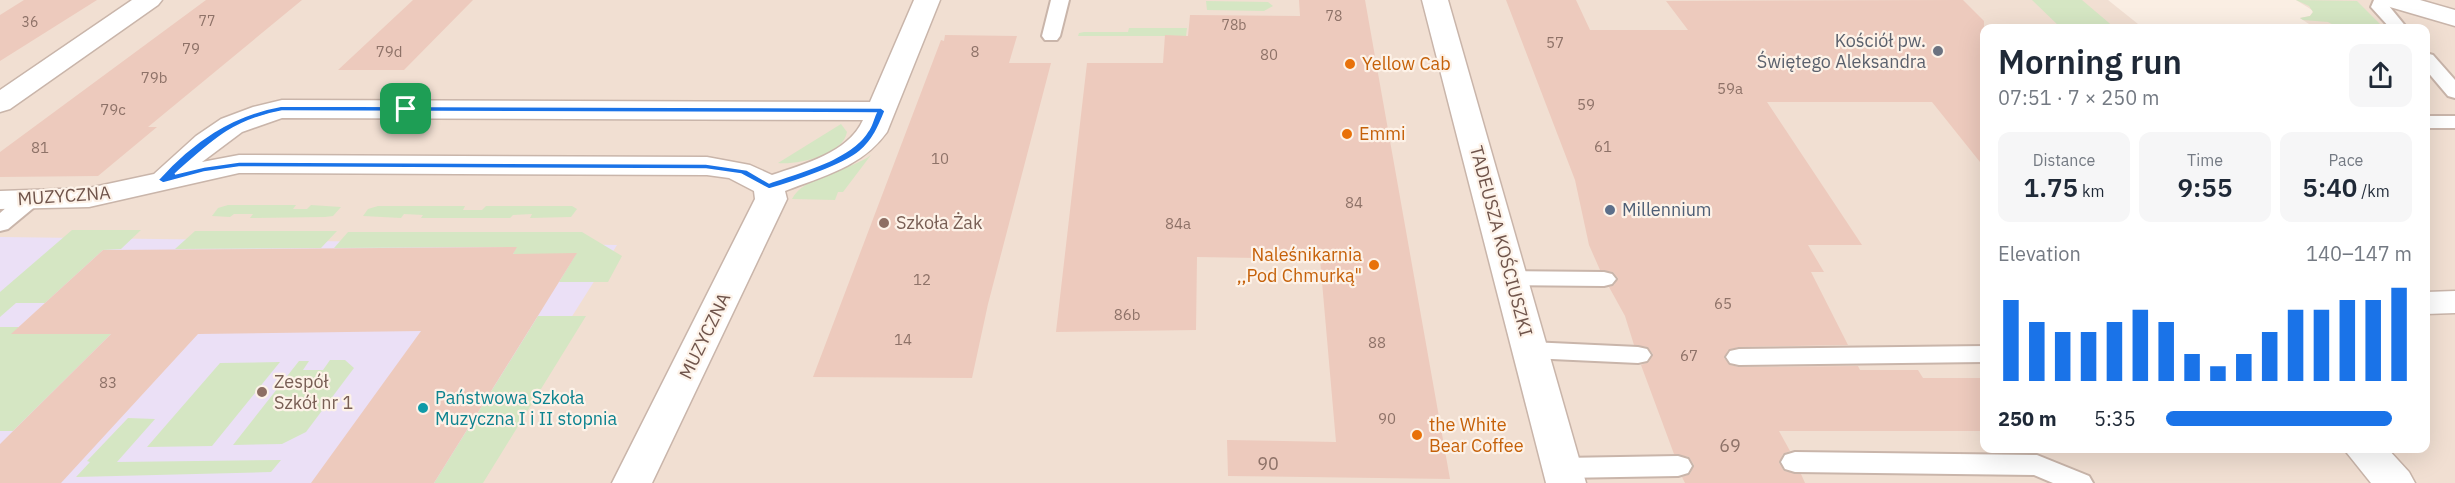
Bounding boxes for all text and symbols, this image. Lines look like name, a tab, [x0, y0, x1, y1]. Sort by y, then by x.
house number: 78	[1326, 7, 1342, 25]
house number: 77	[199, 12, 215, 30]
house number: 36	[22, 13, 38, 31]
house number: 78b	[1222, 16, 1246, 34]
place label: Kościół pw. Świętego Aleksandra	[1757, 29, 1926, 73]
house number: 57	[1546, 33, 1564, 52]
house number: 79	[182, 39, 200, 58]
text: Morning run	[1998, 40, 2182, 83]
house number: 79d	[376, 42, 402, 61]
house number: 8	[970, 42, 980, 61]
marker: Kościół pw. Świętego Aleksandra	[1931, 44, 1945, 58]
button: share	[2349, 44, 2412, 107]
house number: 80	[1260, 45, 1278, 64]
place label: Yellow Cab	[1362, 52, 1451, 75]
marker: Yellow Cab	[1343, 57, 1357, 71]
house number: 79b	[141, 68, 167, 87]
house number: 59a	[1717, 79, 1743, 98]
pin	[380, 83, 431, 134]
text: 07:51 · 7 × 250 m	[1998, 84, 2159, 111]
icon: arrive	[389, 92, 422, 125]
house number: 59	[1577, 95, 1595, 114]
house number: 79c	[100, 100, 126, 119]
place label: Emmi	[1359, 122, 1405, 145]
marker: Emmi	[1340, 127, 1354, 141]
house number: 61	[1594, 137, 1612, 156]
house number: 81	[31, 138, 49, 157]
street label: TADEUSZA KOŚCIUSZKI	[1465, 143, 1538, 339]
house number: 10	[931, 149, 949, 168]
text: Distance	[2033, 150, 2095, 170]
text: Time	[2187, 150, 2223, 170]
text: Pace	[2329, 150, 2363, 170]
text: 1.75	[2024, 170, 2078, 204]
text: 9:55	[2177, 170, 2233, 204]
text: 5:40	[2302, 170, 2357, 204]
street label: MUZYCZNA	[17, 181, 112, 210]
text: km	[2078, 181, 2104, 201]
text: /km	[2357, 181, 2390, 201]
house number: 84	[1345, 193, 1363, 212]
place label: Millennium	[1622, 198, 1712, 221]
marker: Millennium	[1603, 203, 1617, 217]
place label: Szkoła Żak	[896, 211, 983, 234]
house number: 84a	[1165, 214, 1191, 233]
marker: Szkoła Żak	[877, 216, 891, 230]
text: Elevation	[1998, 240, 2081, 267]
text: 140–147 m	[2306, 240, 2412, 267]
place label: Naleśnikarnia ,,Pod Chmurką"	[1237, 243, 1362, 287]
marker: Naleśnikarnia ,,Pod Chmurką"	[1367, 258, 1381, 272]
house number: 12	[913, 270, 931, 289]
street label: MUZYCZNA	[674, 288, 736, 383]
house number: 65	[1714, 294, 1732, 313]
house number: 86b	[1114, 305, 1140, 324]
house number: 14	[894, 330, 912, 349]
house number: 88	[1368, 333, 1386, 352]
house number: 67	[1680, 346, 1698, 365]
place label: Zespół Szkół nr 1	[274, 370, 353, 414]
house number: 83	[99, 373, 117, 392]
marker: Zespół Szkół nr 1	[255, 385, 269, 399]
place label: Państwowa Szkoła Muzyczna I i II stopnia	[435, 386, 618, 430]
marker: Państwowa Szkoła Muzyczna I i II stopnia	[416, 401, 430, 415]
text: 250 m	[1998, 405, 2057, 432]
text: 5:35	[2094, 405, 2136, 432]
house number: 90	[1378, 409, 1396, 428]
place label: the White Bear Coffee	[1429, 413, 1524, 457]
marker: the White Bear Coffee	[1410, 428, 1424, 442]
house number: 69	[1719, 434, 1741, 457]
house number: 90	[1257, 452, 1279, 475]

